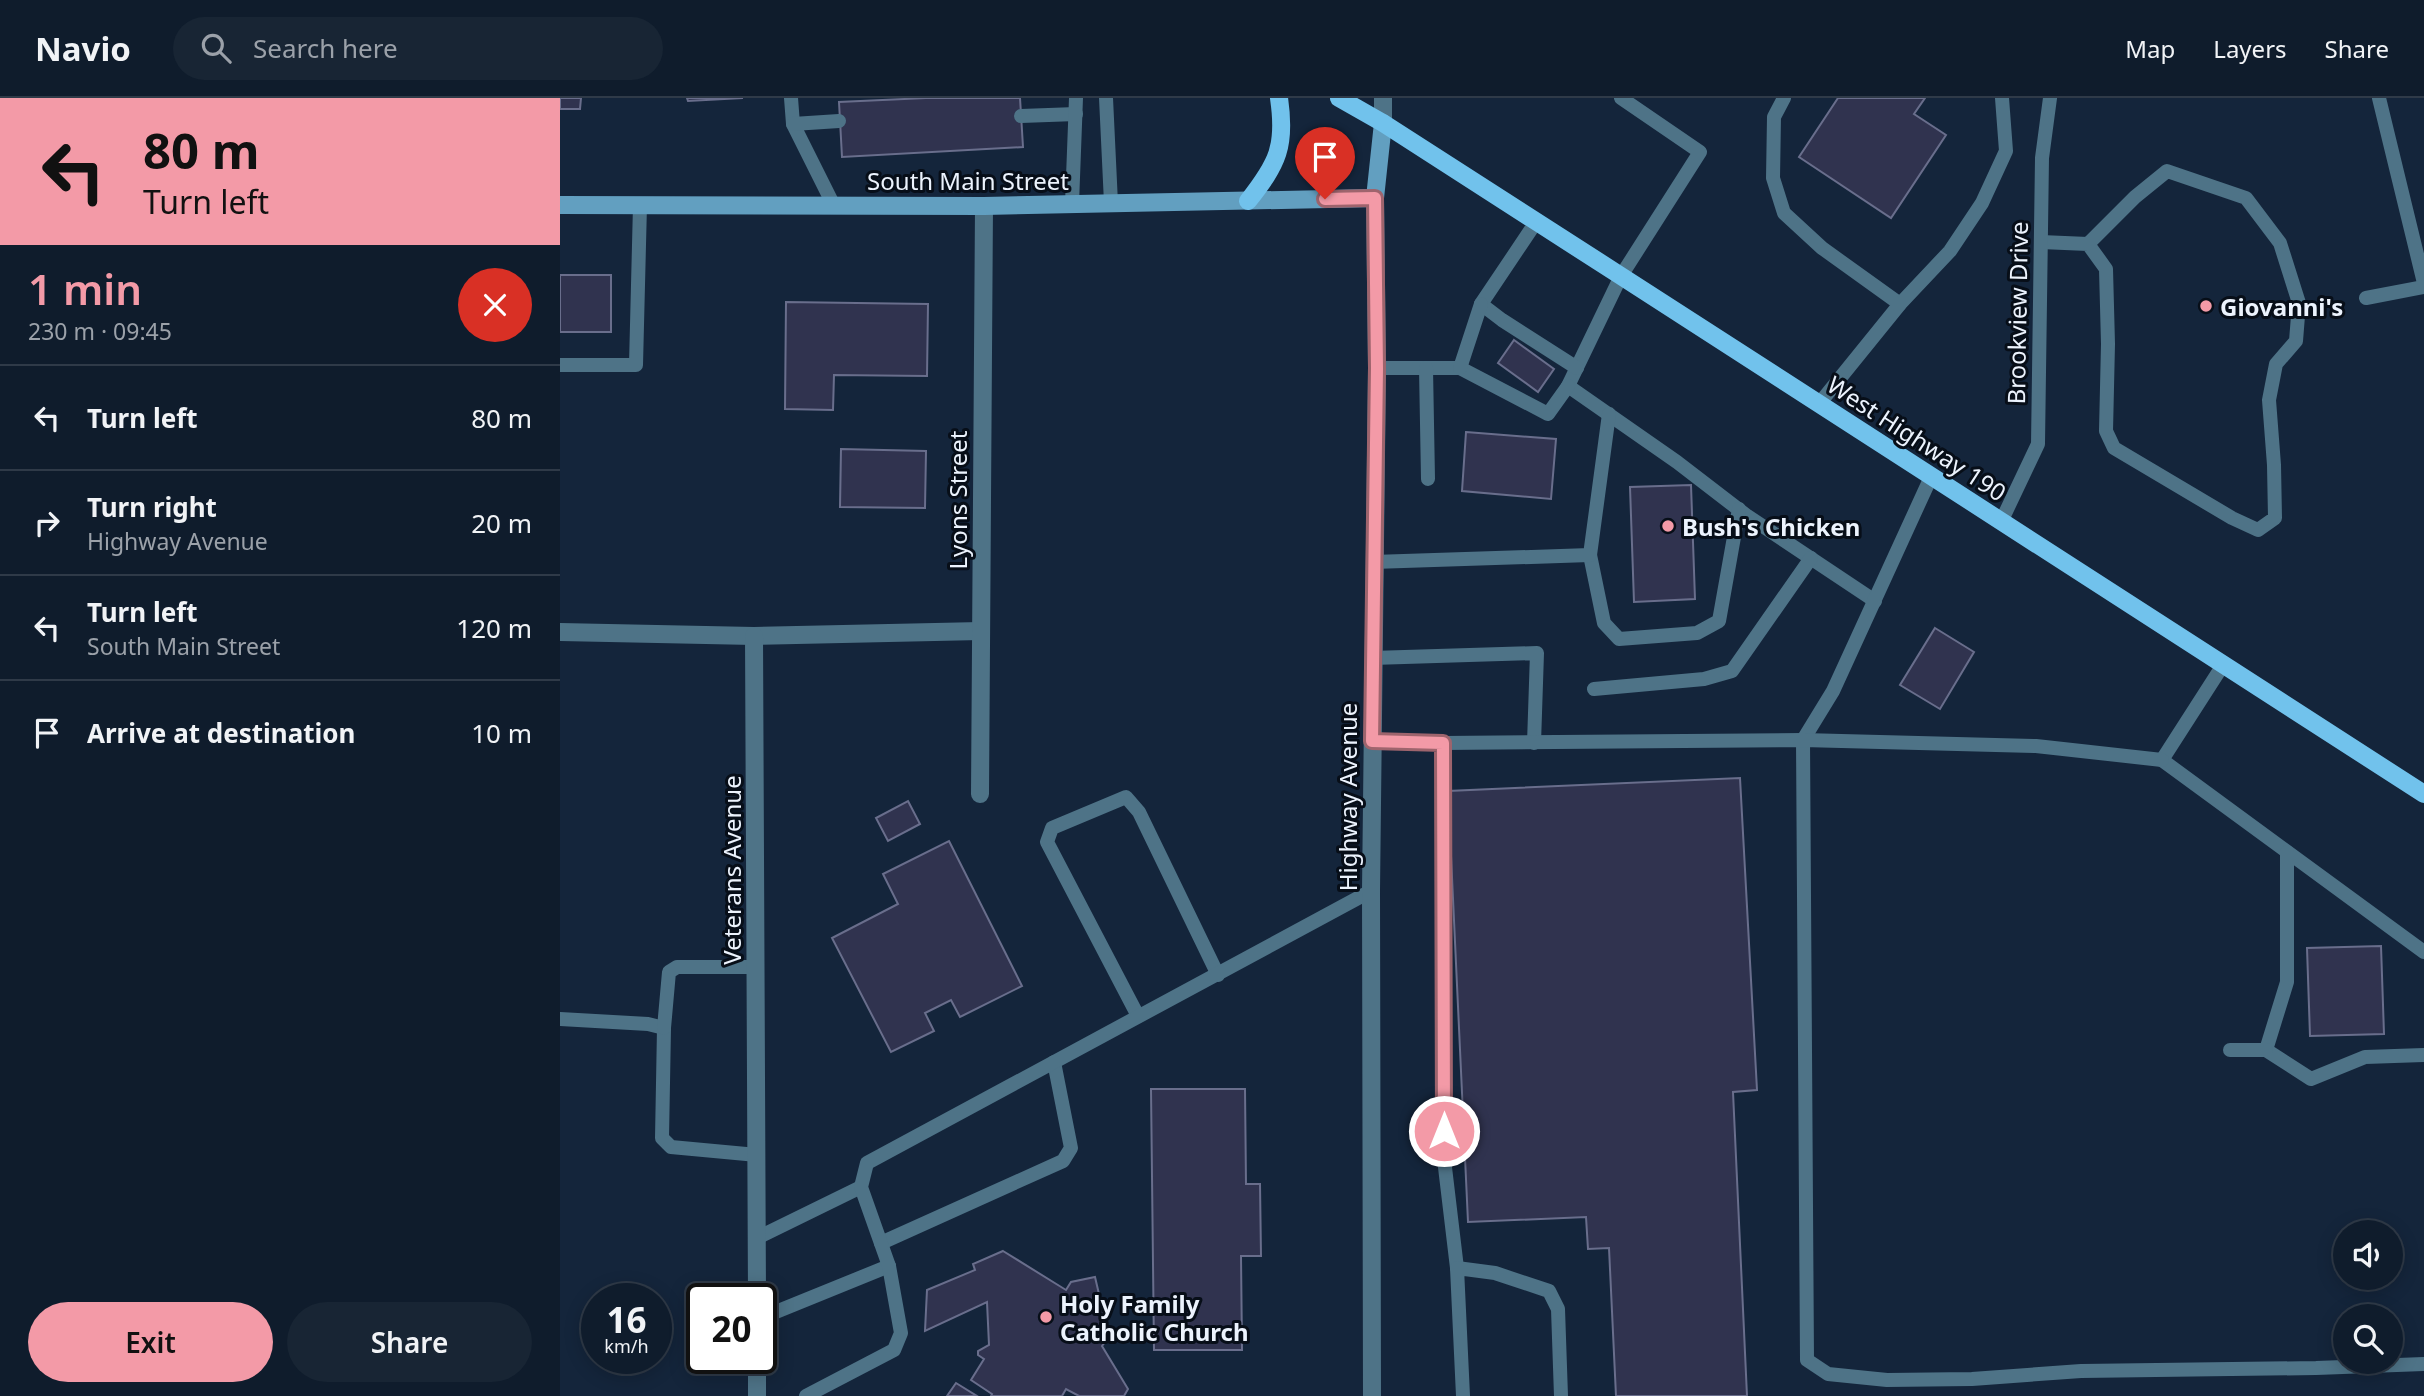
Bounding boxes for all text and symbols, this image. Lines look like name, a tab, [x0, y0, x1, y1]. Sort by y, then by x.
search box	[173, 17, 663, 80]
text: Navio	[35, 26, 131, 71]
icon: search	[197, 29, 235, 67]
text: Search here	[253, 30, 398, 66]
text: Map	[2125, 32, 2175, 65]
text: Layers	[2213, 32, 2287, 65]
text: Share	[2325, 32, 2389, 65]
text: 80 m	[143, 117, 260, 183]
icon: left	[28, 126, 119, 217]
pin	[1295, 127, 1355, 199]
icon: arrive	[1306, 138, 1344, 176]
street label: South Main Street	[867, 164, 1069, 197]
text: Turn left	[143, 180, 269, 223]
street label: Brookview Drive	[1999, 221, 2035, 405]
text: 1 min	[28, 260, 142, 317]
button: close	[458, 268, 532, 342]
place label: Giovanni's	[2220, 290, 2343, 323]
marker: Giovanni's	[2198, 298, 2214, 314]
text: 230 m · 09:45	[28, 315, 172, 347]
street label: West Highway 190	[1821, 368, 2013, 508]
icon: left	[28, 399, 66, 437]
text: Turn left	[87, 400, 198, 436]
text: 80 m	[471, 400, 532, 436]
street label: Lyons Street	[941, 430, 974, 569]
text: Turn right	[87, 489, 217, 525]
icon: right	[28, 504, 66, 542]
text: 20 m	[471, 505, 532, 541]
place label: Bush's Chicken	[1682, 510, 1860, 543]
marker: Bush's Chicken	[1660, 518, 1676, 534]
text: Highway Avenue	[87, 525, 268, 557]
text: Turn left	[87, 594, 198, 630]
icon: left	[28, 609, 66, 647]
text: 120 m	[456, 610, 532, 646]
text: South Main Street	[87, 630, 280, 662]
street label: Highway Avenue	[1331, 703, 1364, 891]
icon: arrive	[28, 714, 66, 752]
text: Arrive at destination	[87, 715, 356, 751]
text: 10 m	[471, 715, 532, 751]
street label: Veterans Avenue	[715, 775, 748, 965]
position arrow	[1407, 1094, 1481, 1168]
map controls	[2333, 1220, 2403, 1374]
button: sound	[2333, 1220, 2403, 1290]
speed limit sign: 20	[686, 1283, 777, 1374]
place label: Holy Family Catholic Church	[1060, 1287, 1249, 1348]
text: 16	[606, 1296, 647, 1343]
button: Exit	[28, 1302, 273, 1382]
button: Share	[287, 1302, 532, 1382]
button: search	[2333, 1304, 2403, 1374]
marker: Holy Family Catholic Church	[1038, 1309, 1054, 1325]
text: km/h	[604, 1334, 649, 1358]

